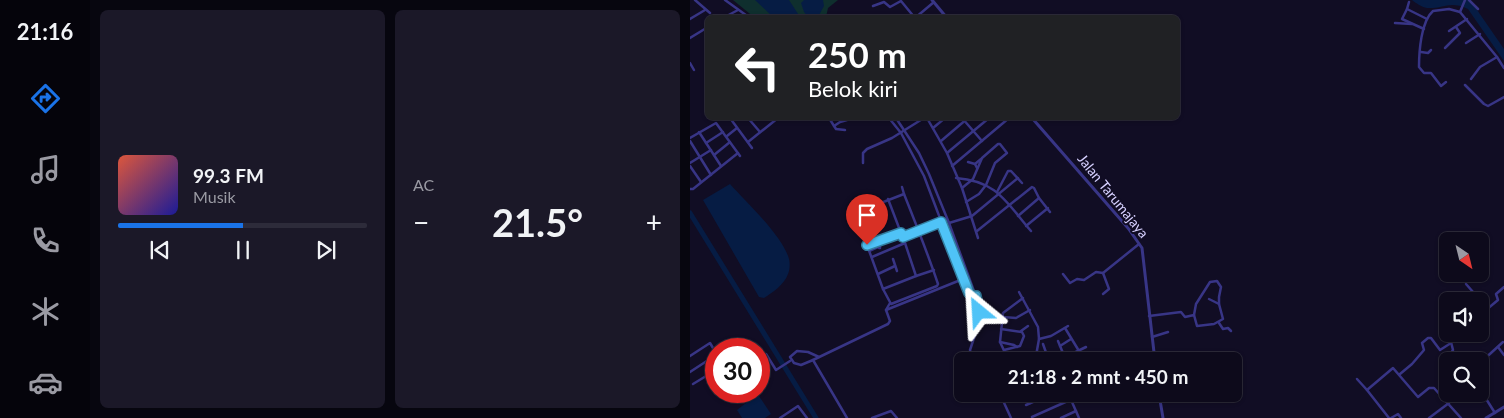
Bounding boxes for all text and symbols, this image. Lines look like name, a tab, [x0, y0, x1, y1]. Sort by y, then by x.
text: 21:16	[17, 18, 73, 45]
text: 250 m	[808, 33, 907, 75]
icon: left	[725, 35, 790, 100]
text: Belok kiri	[808, 75, 898, 102]
icon: directions	[28, 81, 63, 116]
street label: Jalan Tarumajaya	[1074, 150, 1152, 241]
icon: music	[28, 152, 63, 187]
text: 99.3 FM	[193, 164, 264, 187]
text: AC	[413, 175, 434, 194]
text: Musik	[193, 187, 236, 206]
pin	[846, 194, 888, 245]
text: 21.5°	[492, 199, 583, 245]
icon: arrive	[853, 201, 881, 229]
text: −	[413, 205, 429, 239]
text: +	[646, 205, 662, 239]
icon: phone	[28, 223, 63, 258]
north arrow	[1439, 232, 1489, 282]
map controls	[1439, 232, 1489, 402]
icon: previous	[146, 236, 174, 264]
icon: pause	[229, 236, 257, 264]
icon: next	[312, 236, 340, 264]
position arrow	[952, 285, 1004, 337]
button: sound	[1439, 292, 1489, 342]
icon: climate	[28, 294, 63, 329]
speed limit sign: 30	[705, 338, 770, 403]
button: search	[1439, 352, 1489, 402]
icon: car	[28, 365, 63, 400]
text: 21:18 · 2 mnt · 450 m	[1008, 365, 1188, 388]

